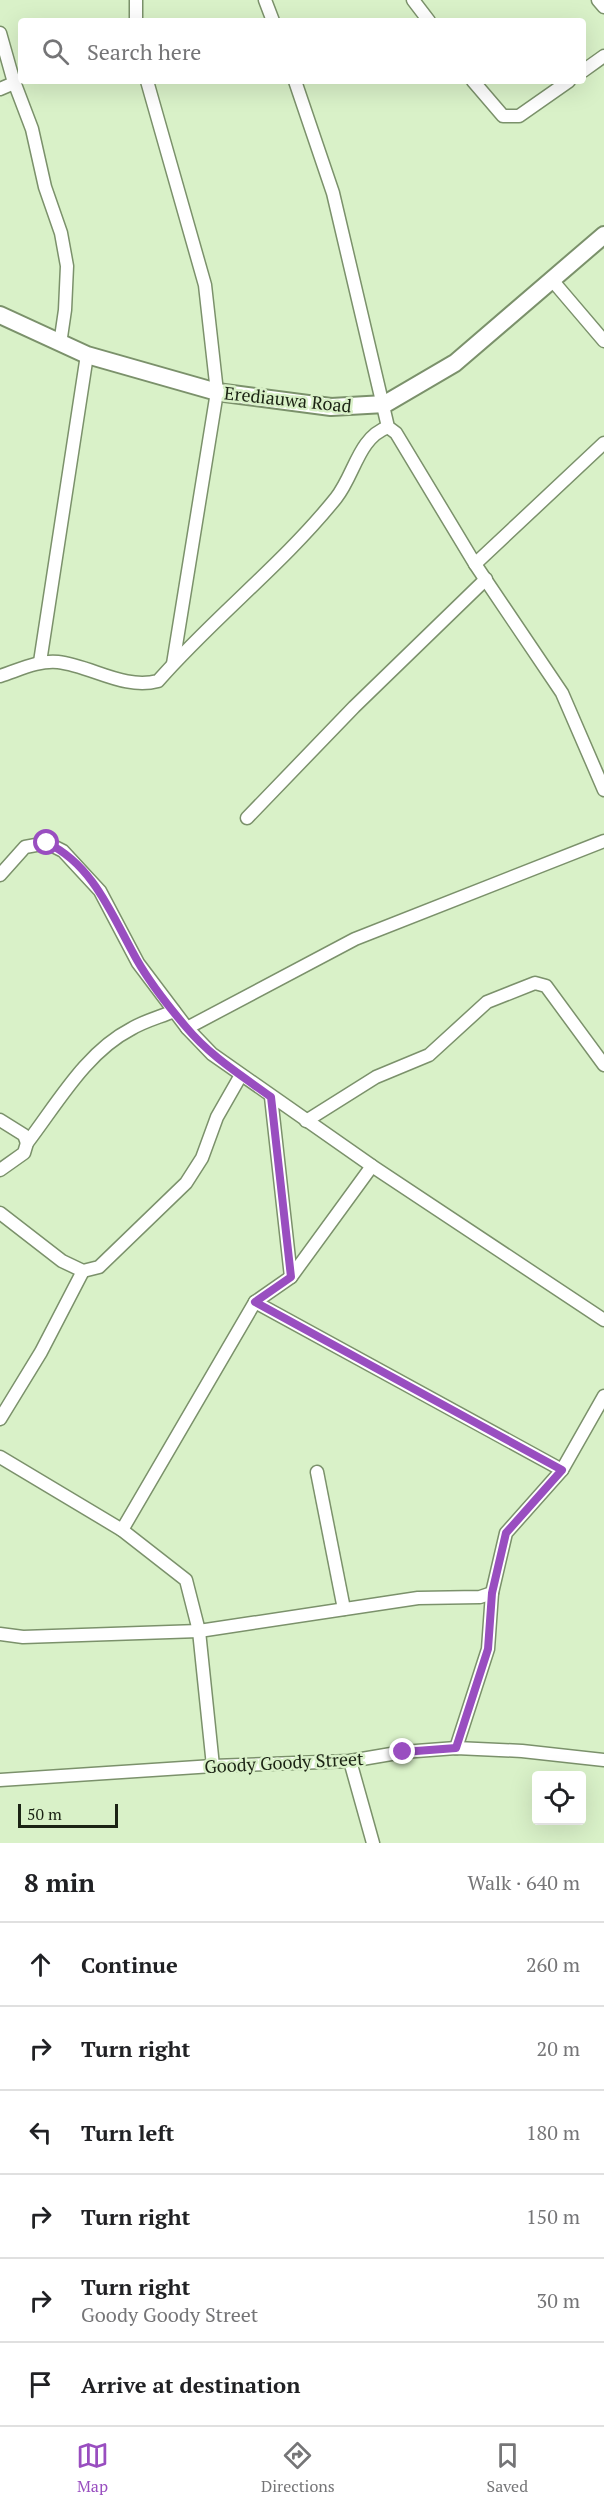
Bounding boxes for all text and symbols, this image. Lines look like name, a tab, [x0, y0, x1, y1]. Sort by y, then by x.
search box	[18, 18, 586, 84]
icon: search	[39, 35, 72, 68]
text: Search here	[87, 37, 201, 66]
street label: Erediauwa Road	[223, 380, 353, 418]
route start	[33, 829, 59, 855]
route end	[389, 1738, 415, 1764]
street label: Goody Goody Street	[204, 1746, 365, 1778]
map controls	[532, 1771, 586, 1825]
button: locate	[532, 1771, 586, 1825]
scale bar	[18, 1801, 118, 1828]
text: 50 m	[27, 1803, 62, 1825]
text: 8 min	[24, 1865, 95, 1899]
text: Walk · 640 m	[468, 1869, 580, 1896]
icon: ahead	[24, 1948, 57, 1981]
text: Continue	[81, 1950, 178, 1979]
text: 260 m	[526, 1951, 580, 1978]
icon: right	[24, 2032, 57, 2065]
text: Turn right	[81, 2034, 190, 2063]
text: 20 m	[537, 2035, 580, 2062]
icon: left	[24, 2116, 57, 2149]
text: Turn left	[81, 2118, 174, 2147]
text: 180 m	[526, 2119, 580, 2146]
icon: right	[24, 2200, 57, 2233]
text: Turn right	[81, 2202, 190, 2231]
text: 150 m	[526, 2203, 580, 2230]
text: Turn right	[81, 2272, 190, 2301]
icon: right	[24, 2284, 57, 2317]
text: 30 m	[537, 2287, 580, 2314]
text: Goody Goody Street	[81, 2301, 258, 2328]
icon: arrive	[24, 2368, 57, 2401]
text: Arrive at destination	[81, 2370, 300, 2399]
tab: Map	[76, 2439, 109, 2497]
tab: Directions	[261, 2439, 335, 2497]
tab: Saved	[487, 2439, 528, 2497]

